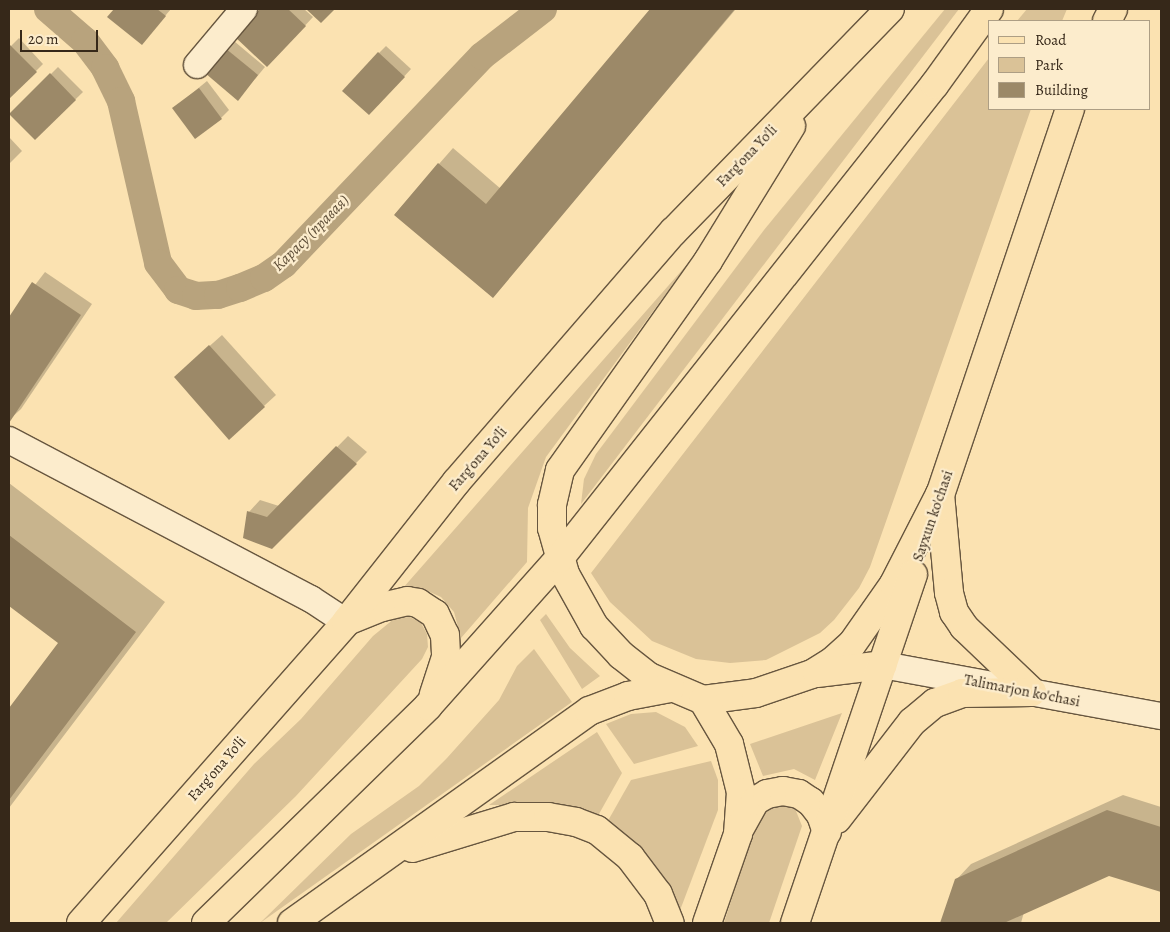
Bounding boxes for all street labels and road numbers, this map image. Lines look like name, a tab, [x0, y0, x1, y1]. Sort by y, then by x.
street label: Farg'ona Yo'li	[713, 121, 781, 191]
street label: Farg'ona Yo'li	[445, 423, 511, 495]
street label: Sayxun ko'chasi	[909, 468, 957, 564]
street label: Talimarjon ko'chasi	[962, 671, 1082, 711]
street label: Farg'ona Yo'li	[184, 733, 250, 805]

